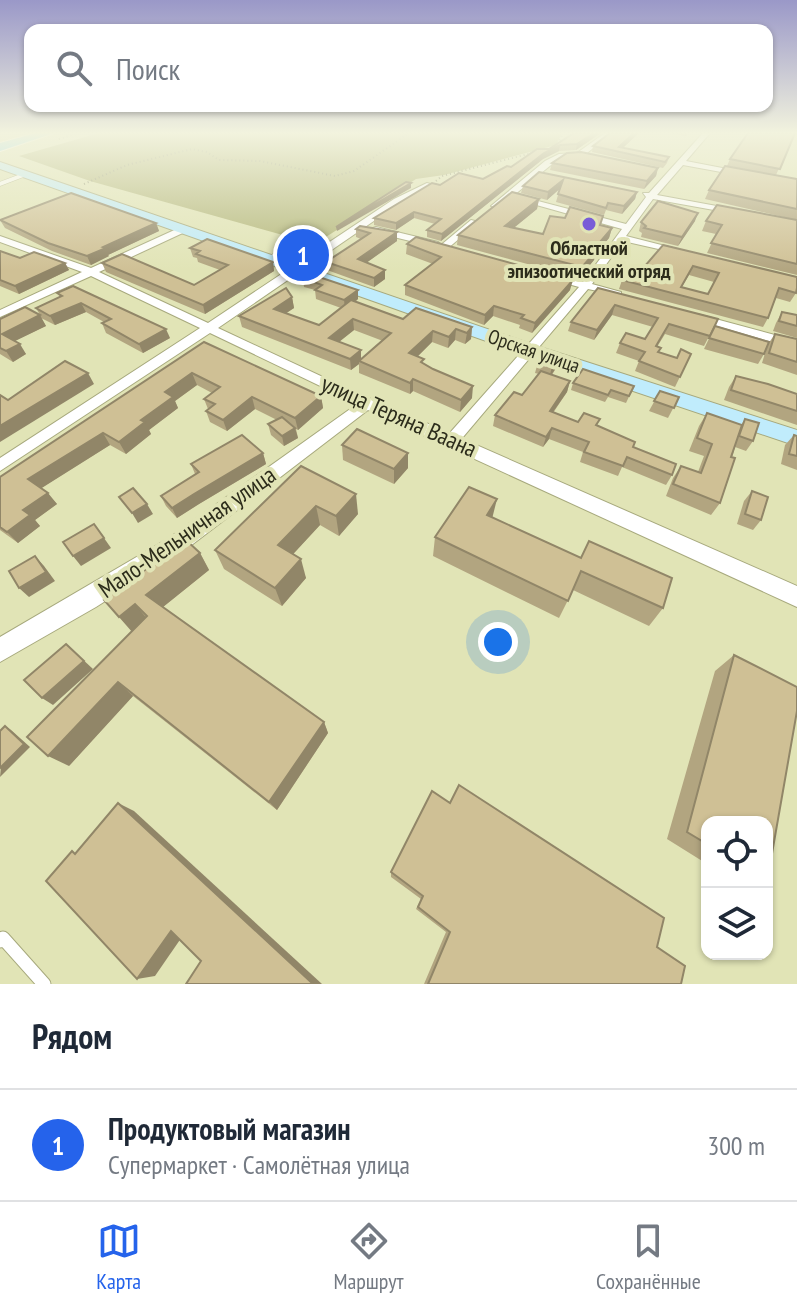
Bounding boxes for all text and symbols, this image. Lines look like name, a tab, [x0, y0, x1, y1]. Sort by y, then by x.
search box	[24, 24, 773, 112]
icon: search	[52, 46, 96, 90]
text: Поиск	[116, 49, 180, 88]
marker: Областной эпизоотический отряд	[580, 215, 598, 233]
pin: 1	[277, 225, 329, 285]
place label: Областной эпизоотический отряд	[508, 235, 671, 284]
street label: Орская улица	[485, 323, 583, 379]
street label: улица Теряна Ваана	[316, 368, 482, 464]
street label: Мало-Мельничная улица	[92, 459, 282, 605]
your location	[478, 622, 518, 662]
map controls	[701, 816, 773, 960]
button: locate	[701, 816, 773, 888]
button: layers	[701, 888, 773, 960]
text: Рядом	[32, 1014, 112, 1058]
text: Продуктовый магазин	[108, 1109, 351, 1148]
text: 1	[52, 1129, 64, 1162]
text: 300 m	[707, 1129, 765, 1162]
text: Супермаркет · Самолётная улица	[108, 1148, 410, 1181]
tab: Карта	[96, 1219, 141, 1295]
tab: Маршрут	[333, 1219, 404, 1295]
tab: Сохранённые	[596, 1219, 701, 1295]

